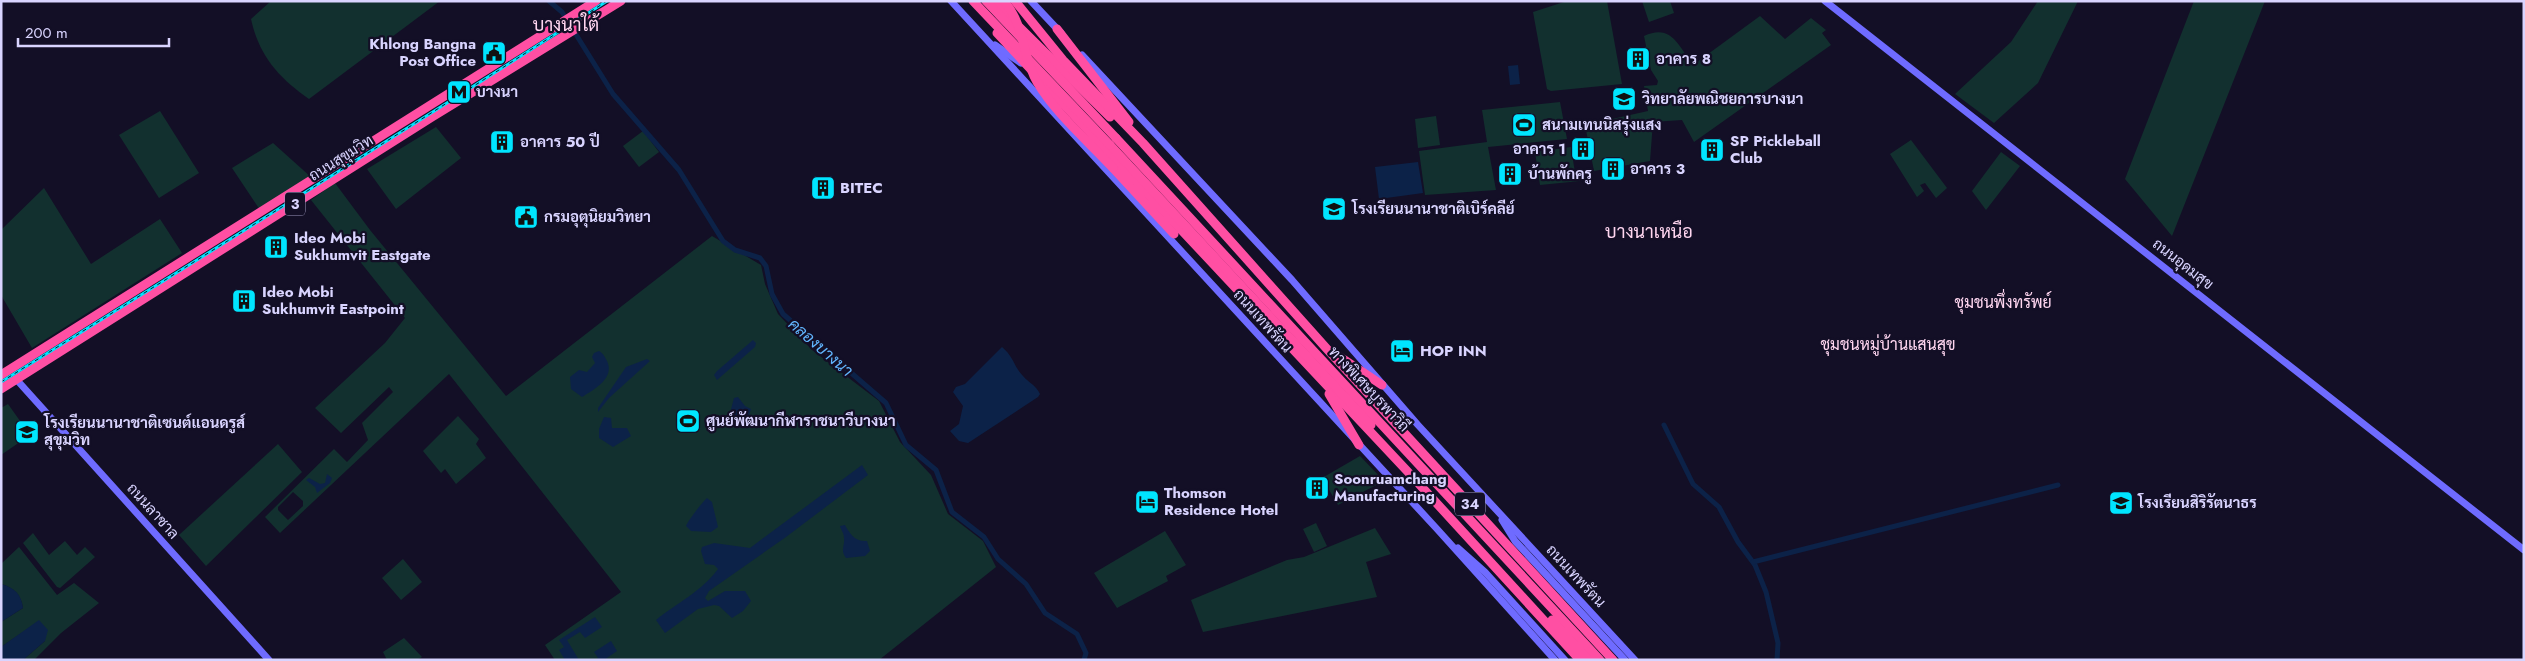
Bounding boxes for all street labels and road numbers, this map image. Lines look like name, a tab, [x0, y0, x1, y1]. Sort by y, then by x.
street label: ถนนสุขุมวิท	[305, 130, 377, 186]
road number: 3	[285, 192, 305, 215]
street label: ถนนอุดมสุข	[2148, 233, 2218, 295]
street label: ถนนเทพรัตน	[1228, 284, 1298, 358]
street label: ทางพิเศษบูรพาวิถี	[1323, 341, 1415, 437]
street label: ถนนลาซาล	[122, 478, 184, 544]
road number: 34	[1455, 492, 1485, 516]
street label: ถนนเทพรัตน	[1541, 540, 1611, 612]

